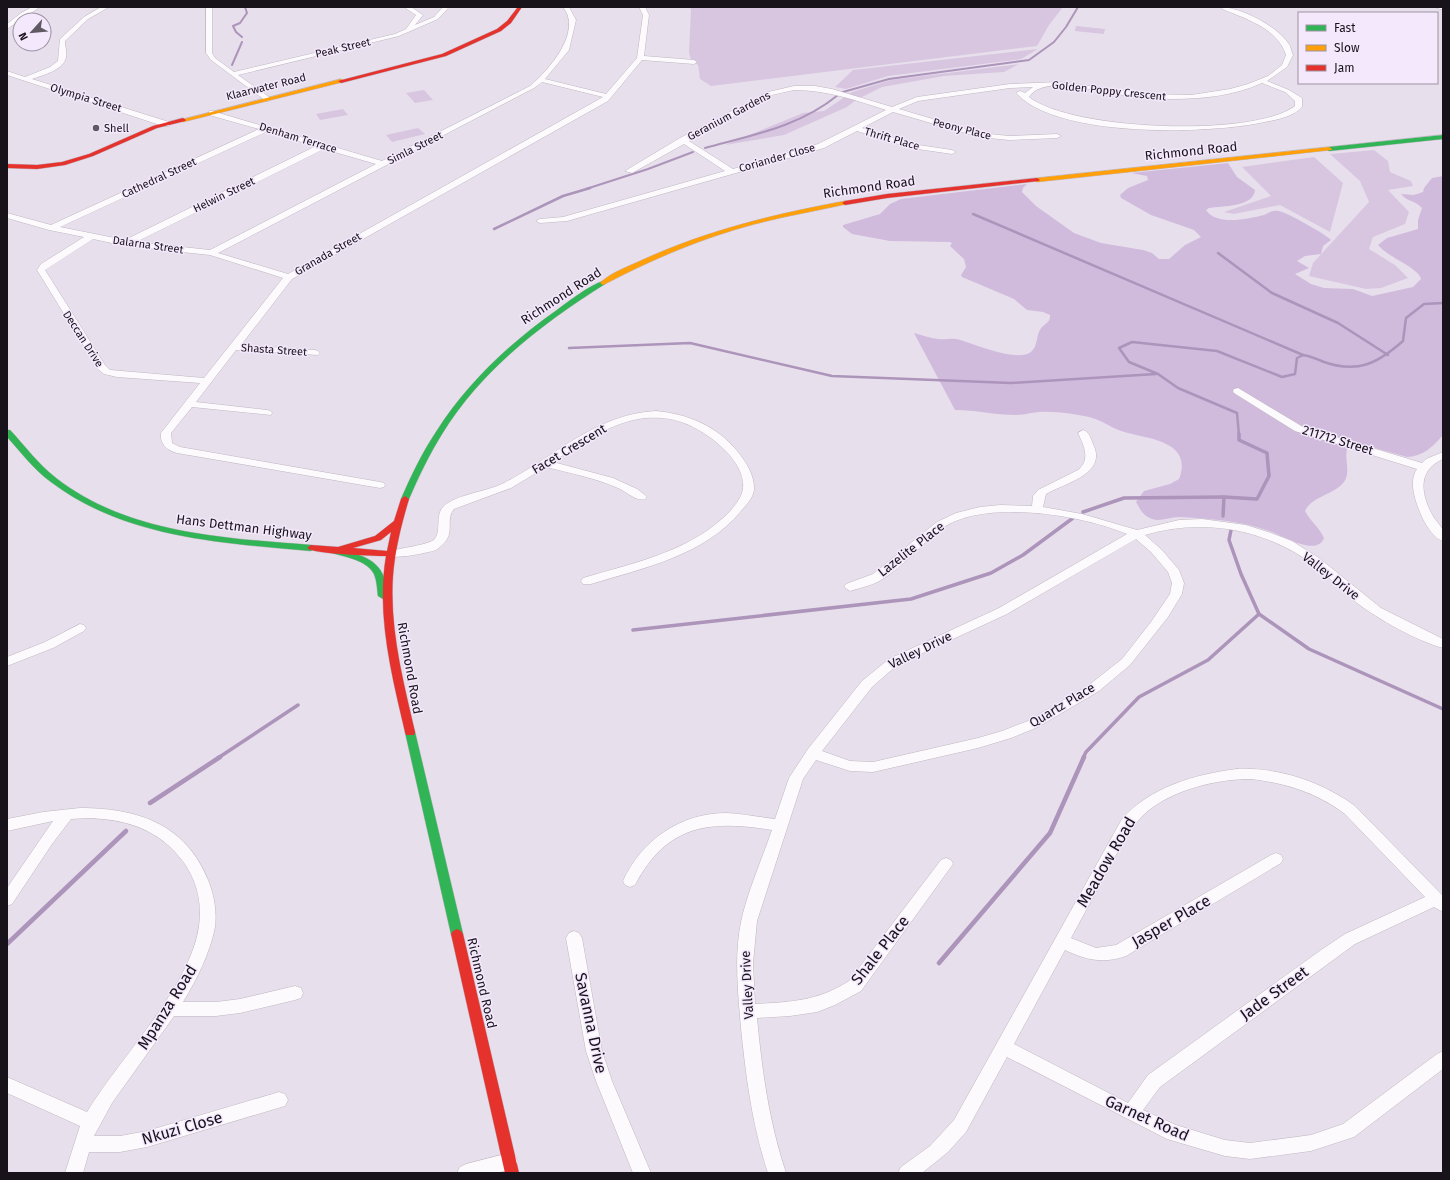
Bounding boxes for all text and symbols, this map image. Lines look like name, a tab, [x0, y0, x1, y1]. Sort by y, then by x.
north arrow	[12, 12, 52, 52]
legend	[1298, 12, 1438, 84]
text: Fast	[1334, 21, 1356, 35]
text: N	[16, 30, 31, 43]
street label: Peak Street	[314, 35, 372, 61]
text: Slow	[1334, 41, 1360, 55]
text: Jam	[1334, 61, 1354, 75]
street label: Klaarwater Road	[225, 71, 307, 103]
street label: Golden Poppy Crescent	[1051, 79, 1167, 103]
street label: Olympia Street	[49, 81, 123, 115]
street label: Geranium Gardens	[685, 89, 773, 143]
street label: Peony Place	[931, 115, 993, 143]
street label: Denham Terrace	[258, 120, 338, 156]
place label: Shell	[104, 122, 129, 135]
marker: Shell	[91, 123, 101, 133]
street label: Thrift Place	[863, 125, 921, 153]
street label: Simla Street	[385, 128, 445, 168]
street label: Richmond Road	[1144, 139, 1238, 163]
street label: Coriander Close	[737, 141, 817, 175]
street label: Cathedral Street	[120, 155, 198, 201]
street label: Richmond Road	[822, 173, 916, 201]
street label: Helwin Street	[191, 174, 257, 216]
street label: Granada Street	[292, 230, 364, 278]
street label: Dalarna Street	[112, 234, 184, 256]
street label: Richmond Road	[518, 264, 604, 328]
street label: Deccan Drive	[60, 308, 106, 370]
street label: Shasta Street	[241, 341, 307, 359]
street label: Facet Crescent	[529, 421, 609, 477]
street label: 211712 Street	[1301, 422, 1376, 458]
street label: Hans Dettman Highway	[175, 511, 313, 543]
street label: Lazelite Place	[875, 519, 947, 579]
street label: Valley Drive	[1299, 549, 1363, 603]
street label: Richmond Road	[395, 621, 425, 715]
street label: Valley Drive	[886, 628, 954, 672]
street label: Quartz Place	[1027, 680, 1097, 730]
street label: Meadow Road	[1072, 813, 1140, 911]
street label: Jasper Place	[1128, 891, 1214, 951]
street label: Shale Place	[847, 912, 913, 988]
street label: Richmond Road	[464, 936, 500, 1030]
street label: Valley Drive	[738, 950, 756, 1020]
street label: Mpanza Road	[133, 961, 201, 1053]
street label: Jade Street	[1236, 962, 1312, 1024]
street label: Savanna Drive	[571, 971, 611, 1075]
street label: Garnet Road	[1102, 1091, 1192, 1145]
street label: Nkuzi Close	[139, 1107, 225, 1149]

